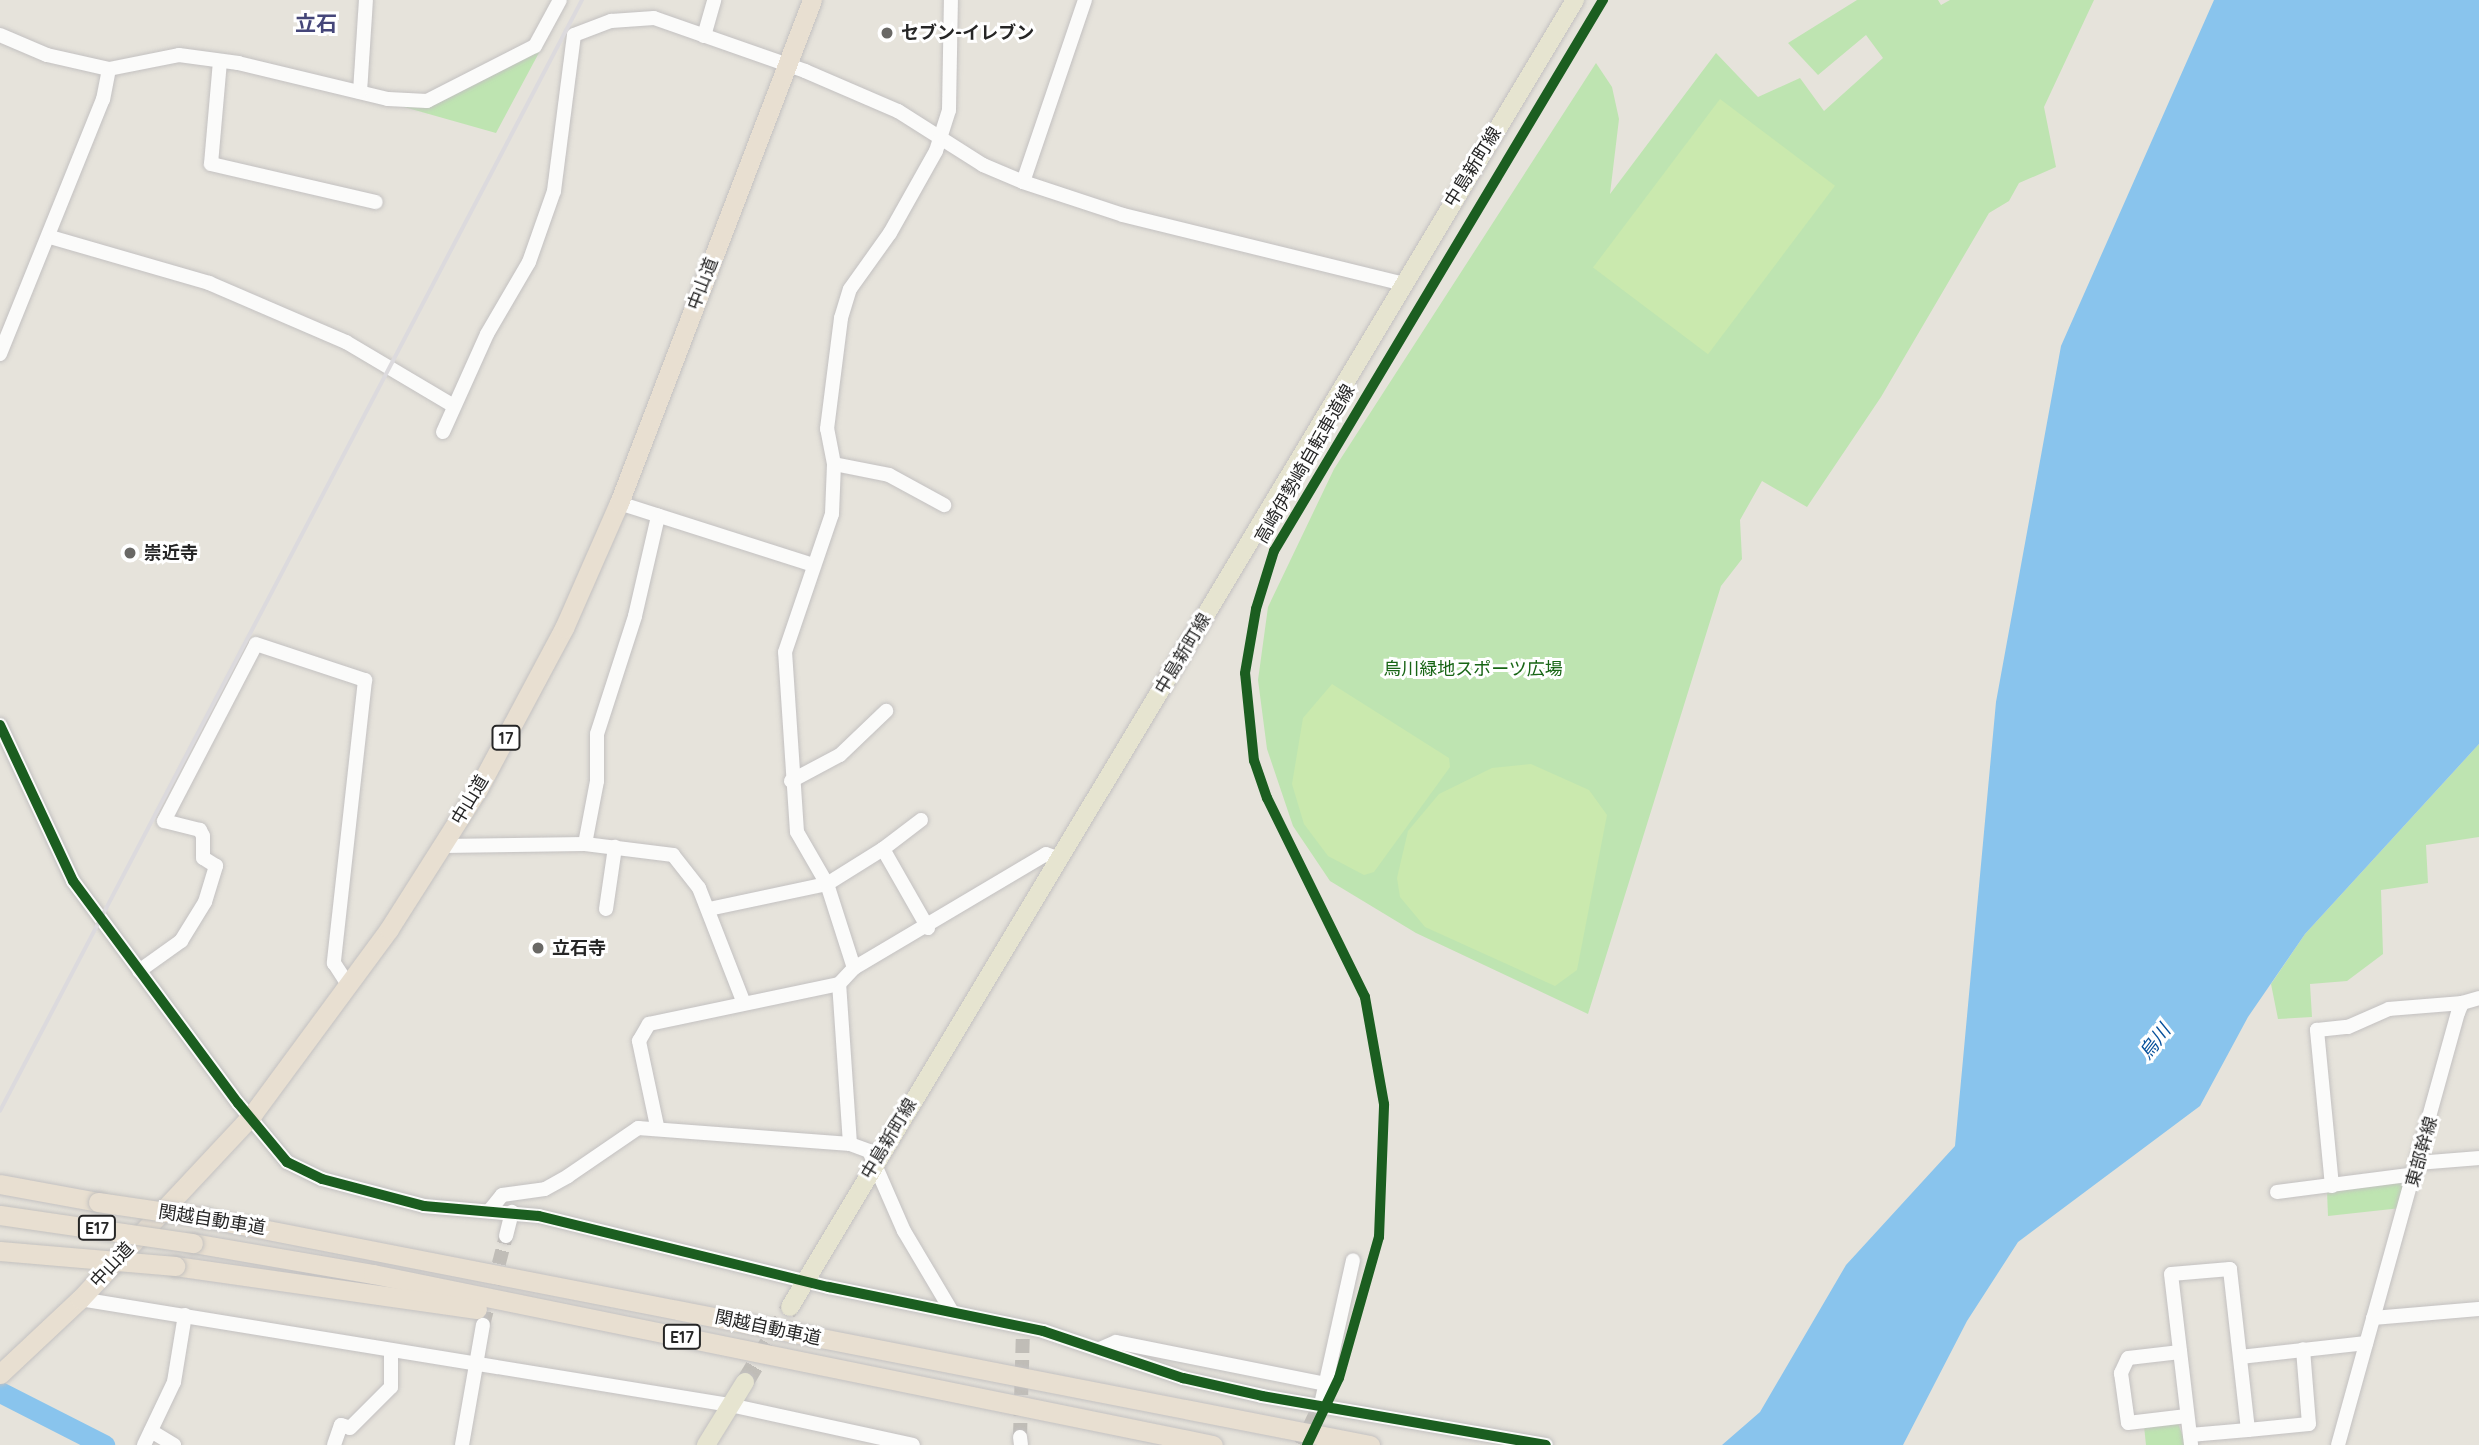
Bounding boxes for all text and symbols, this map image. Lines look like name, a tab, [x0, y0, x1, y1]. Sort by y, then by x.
district label: 立石	[295, 10, 337, 36]
place label: セブン-イレブン	[901, 22, 1034, 44]
marker: セブン-イレブン	[879, 25, 895, 41]
street label: 中島新町線	[1440, 123, 1506, 211]
street label: 中山道	[683, 255, 723, 313]
street label: 高崎伊勢崎自転車道線	[1251, 381, 1359, 547]
place label: 崇近寺	[144, 542, 198, 564]
marker: 崇近寺	[122, 545, 138, 561]
street label: 中島新町線	[1151, 610, 1215, 698]
park label: 烏川緑地スポーツ広場	[1383, 658, 1563, 680]
road number: 17	[490, 726, 522, 750]
street label: 中山道	[447, 771, 493, 829]
place label: 立石寺	[552, 937, 606, 959]
marker: 立石寺	[530, 940, 546, 956]
water label: 烏川	[2134, 1020, 2176, 1064]
street label: 中島新町線	[857, 1095, 921, 1183]
street label: 東部幹線	[2402, 1114, 2442, 1190]
street label: 関越自動車道	[157, 1201, 267, 1239]
road number: E17	[78, 1216, 116, 1240]
street label: 中山道	[86, 1238, 138, 1292]
street label: 関越自動車道	[713, 1306, 823, 1350]
road number: E17	[663, 1324, 701, 1350]

